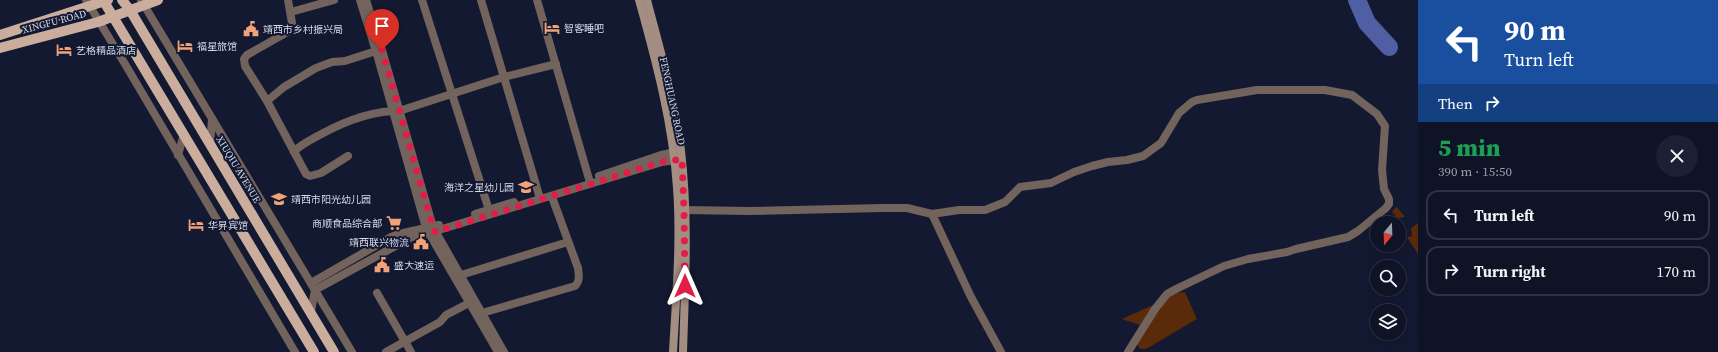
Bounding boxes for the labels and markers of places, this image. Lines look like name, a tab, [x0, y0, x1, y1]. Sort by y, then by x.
pin	[365, 9, 399, 50]
hotel icon: 智客睡吧	[543, 19, 561, 37]
public building icon: 靖西市乡村振兴局	[242, 20, 260, 38]
place label: 智客睡吧	[564, 22, 604, 35]
place label: 靖西市乡村振兴局	[263, 23, 343, 36]
hotel icon: 福星旅馆	[176, 37, 194, 55]
place label: 福星旅馆	[197, 40, 237, 53]
hotel icon: 艺格精品酒店	[55, 41, 73, 59]
place label: 艺格精品酒店	[76, 44, 136, 57]
school or university icon: 海洋之星幼儿园	[517, 178, 535, 196]
place label: 海洋之星幼儿园	[444, 181, 514, 194]
school or university icon: 靖西市阳光幼儿园	[270, 190, 288, 208]
place label: 靖西市阳光幼儿园	[291, 193, 371, 206]
supermarket icon: 商顺食品综合部	[385, 214, 403, 232]
hotel icon: 华昇宾馆	[187, 216, 205, 234]
place label: 商顺食品综合部	[312, 217, 382, 230]
place label: 华昇宾馆	[208, 219, 248, 232]
public building icon: 靖西联兴物流	[412, 233, 430, 251]
place label: 靖西联兴物流	[349, 236, 409, 249]
public building icon: 盛大速运	[373, 256, 391, 274]
place label: 盛大速运	[394, 259, 434, 272]

